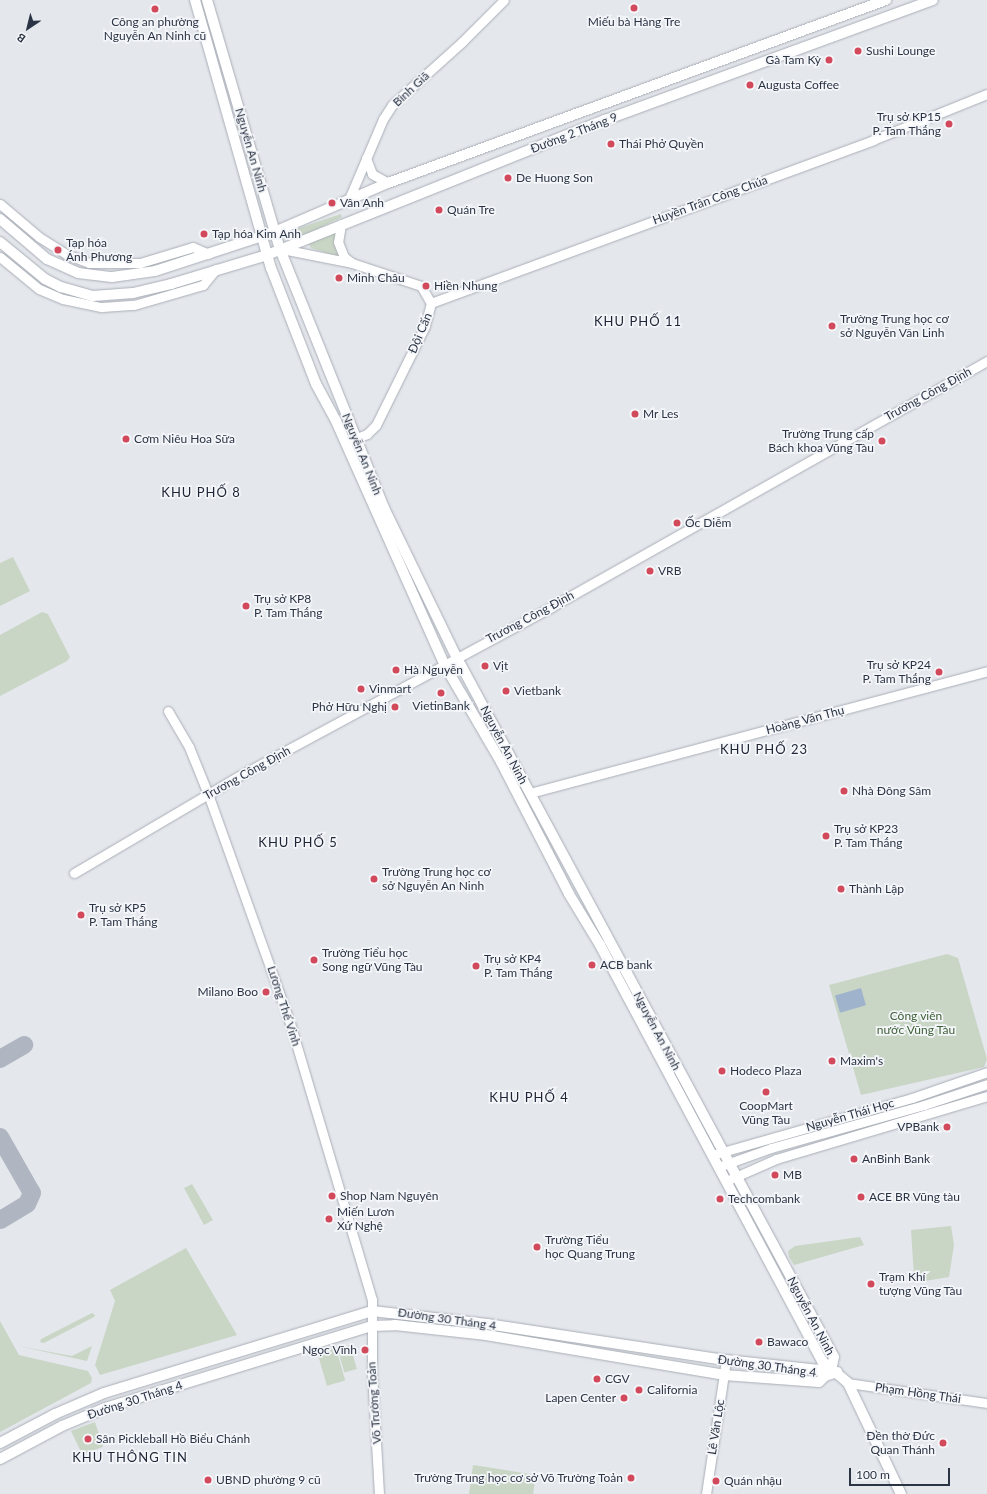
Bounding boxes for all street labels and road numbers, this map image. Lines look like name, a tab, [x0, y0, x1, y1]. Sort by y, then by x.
street label: Bình Giã	[390, 69, 432, 109]
street label: Nguyễn An Ninh	[232, 106, 270, 194]
street label: Đường 2 Tháng 9	[528, 110, 620, 156]
street label: Huyền Trân Công Chúa	[650, 172, 770, 228]
street label: Đội Cấn	[405, 311, 435, 355]
street label: Trương Công Định	[882, 364, 974, 424]
street label: Nguyễn An Ninh	[339, 411, 385, 497]
street label: Trương Công Định	[484, 588, 576, 646]
street label: Nguyễn An Ninh	[477, 703, 531, 787]
street label: Hoàng Văn Thụ	[764, 703, 846, 737]
street label: Trương Công Định	[201, 743, 293, 803]
street label: Lương Thế Vinh	[264, 964, 304, 1048]
street label: Nguyễn An Ninh	[630, 989, 684, 1073]
street label: Nguyễn Thái Học	[804, 1096, 896, 1134]
street label: Nguyễn An Ninh	[784, 1274, 838, 1358]
street label: Đường 30 Tháng 4	[397, 1305, 497, 1333]
street label: Đường 30 Tháng 4	[717, 1352, 817, 1380]
street label: Võ Trường Toản	[364, 1361, 384, 1445]
street label: Đường 30 Tháng 4	[85, 1378, 185, 1422]
street label: Phạm Hồng Thái	[874, 1380, 962, 1406]
street label: Lê Văn Lộc	[704, 1398, 728, 1456]

